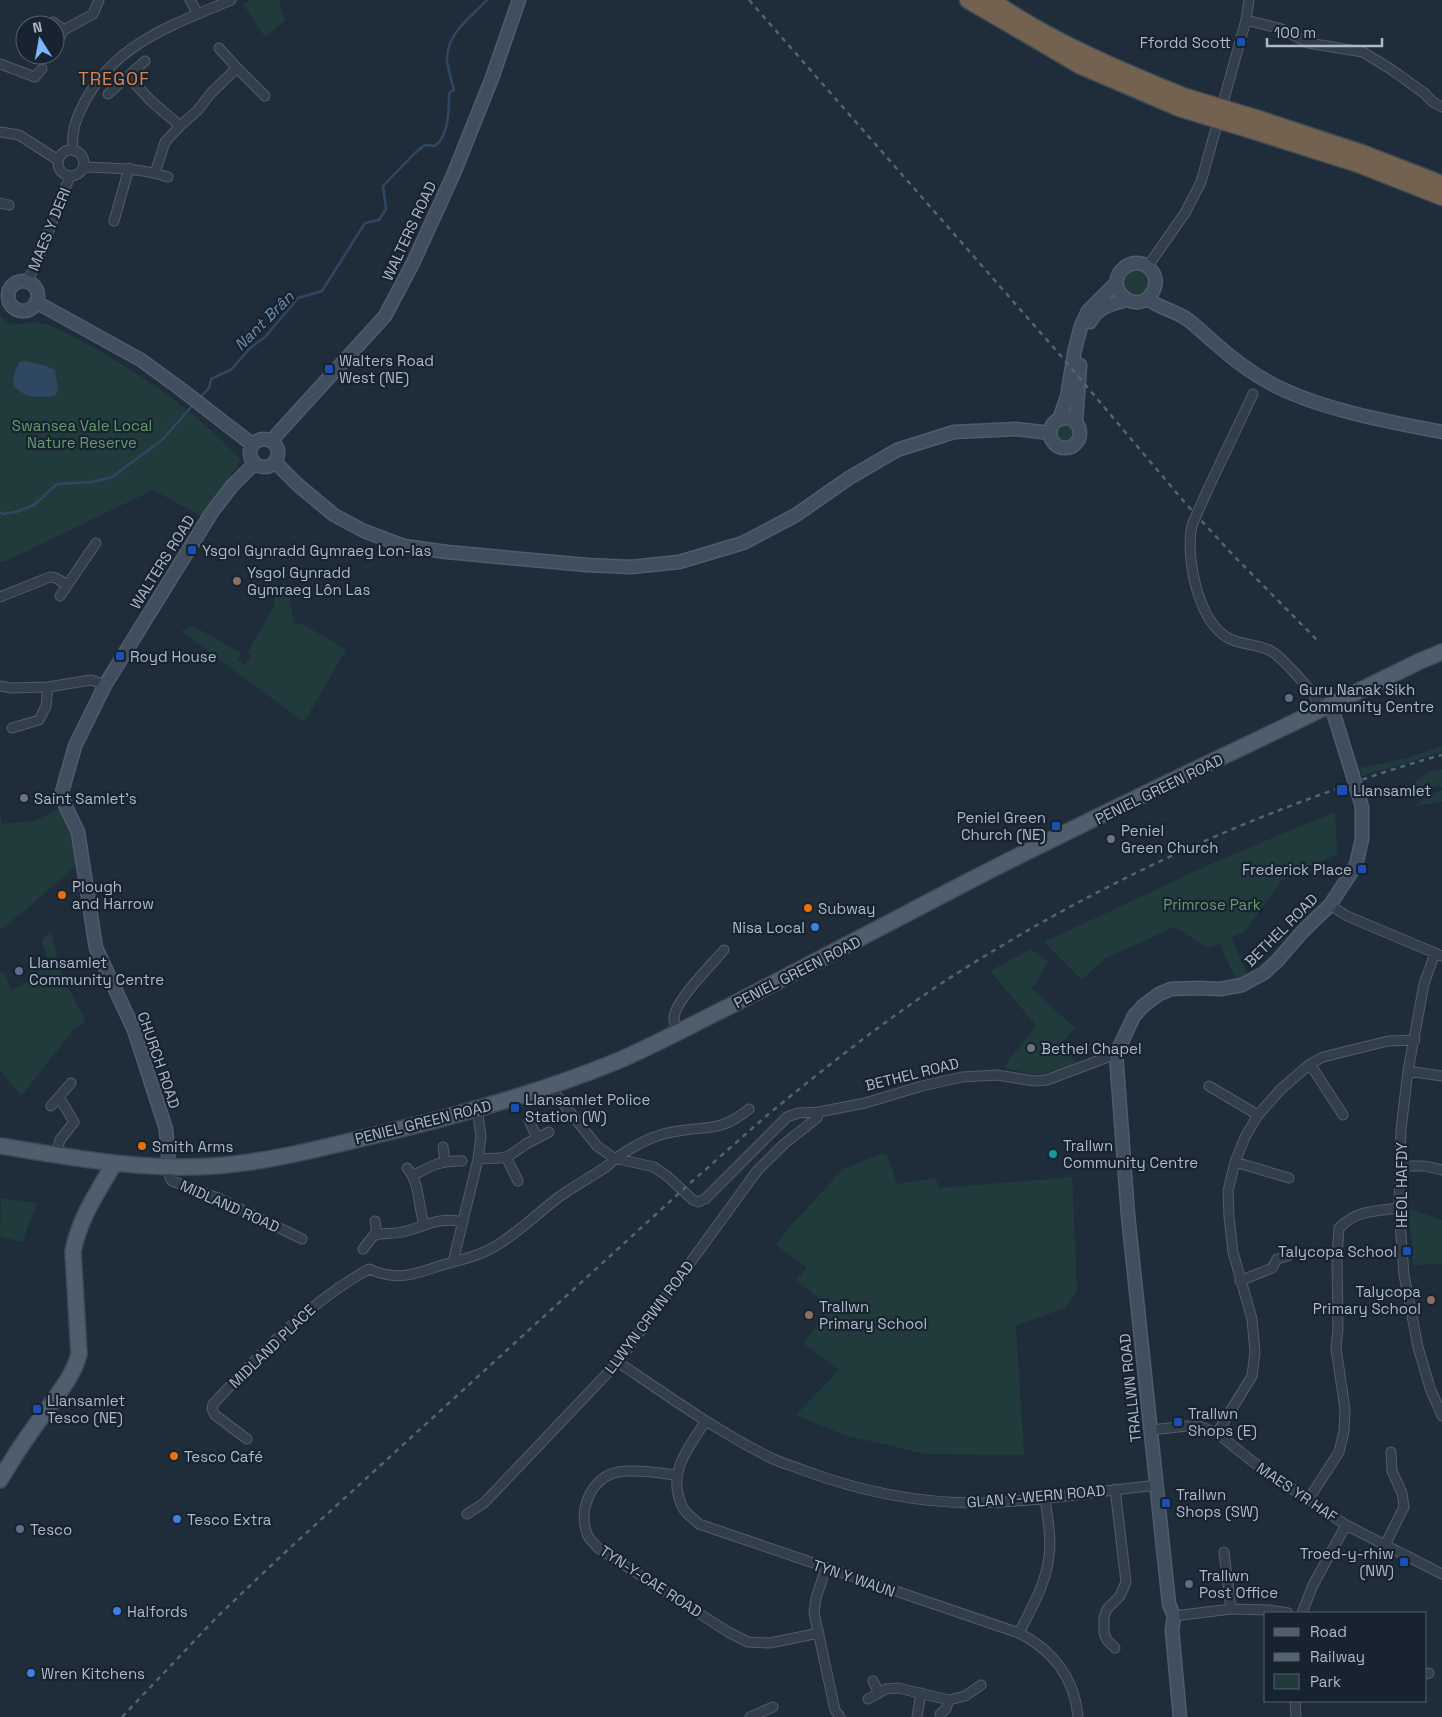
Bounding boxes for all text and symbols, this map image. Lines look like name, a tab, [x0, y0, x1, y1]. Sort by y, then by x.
north arrow	[15, 15, 65, 65]
scale bar	[1267, 15, 1382, 47]
text: N	[31, 18, 44, 37]
text: 100 m	[1274, 23, 1316, 42]
place label: Ffordd Scott	[1140, 33, 1231, 52]
marker: Ffordd Scott	[1235, 36, 1247, 48]
district label: TREGOF	[78, 67, 150, 90]
street label: WALTERS ROAD	[378, 178, 440, 284]
street label: MAES Y DERI	[24, 185, 74, 273]
water label: Nant Brân	[230, 286, 299, 355]
place label: Walters Road West (NE)	[339, 351, 434, 388]
marker: Walters Road West (NE)	[323, 363, 335, 375]
park label: Swansea Vale Local Nature Reserve	[12, 416, 152, 452]
street label: WALTERS ROAD	[125, 511, 199, 613]
place label: Ysgol Gynradd Gymraeg Lon-las	[202, 541, 431, 560]
marker: Ysgol Gynradd Gymraeg Lon-las	[186, 544, 198, 556]
place label: Ysgol Gynradd Gymraeg Lôn Las	[247, 563, 370, 599]
marker: Ysgol Gynradd Gymraeg Lôn Las	[231, 575, 243, 587]
place label: Royd House	[130, 647, 217, 666]
marker: Royd House	[114, 650, 126, 662]
place label: Guru Nanak Sikh Community Centre	[1299, 680, 1434, 716]
marker: Guru Nanak Sikh Community Centre	[1283, 692, 1295, 704]
street label: PENIEL GREEN ROAD	[1092, 750, 1226, 828]
place label: Llansamlet	[1353, 781, 1431, 800]
marker: Llansamlet	[1335, 783, 1349, 797]
place label: Saint Samlet's	[34, 789, 137, 808]
marker: Saint Samlet's	[18, 792, 30, 804]
place label: Peniel Green Church (NE)	[957, 808, 1046, 845]
marker: Peniel Green Church (NE)	[1050, 820, 1062, 832]
place label: Peniel Green Church	[1121, 821, 1219, 857]
marker: Peniel Green Church	[1105, 833, 1117, 845]
place label: Frederick Place	[1242, 860, 1352, 879]
marker: Frederick Place	[1356, 863, 1368, 875]
place label: Plough and Harrow	[72, 877, 154, 913]
marker: Plough and Harrow	[56, 889, 68, 901]
street label: BETHEL ROAD	[1240, 889, 1322, 971]
park label: Primrose Park	[1163, 895, 1261, 914]
place label: Subway	[818, 899, 875, 918]
marker: Subway	[802, 902, 814, 914]
place label: Nisa Local	[732, 918, 805, 937]
marker: Nisa Local	[809, 921, 821, 933]
street label: PENIEL GREEN ROAD	[730, 932, 864, 1012]
place label: Llansamlet Community Centre	[29, 953, 164, 989]
marker: Llansamlet Community Centre	[13, 965, 25, 977]
street label: CHURCH ROAD	[134, 1009, 184, 1111]
place label: Bethel Chapel	[1041, 1039, 1142, 1058]
marker: Bethel Chapel	[1025, 1042, 1037, 1054]
street label: BETHEL ROAD	[863, 1053, 961, 1095]
place label: Llansamlet Police Station (W)	[525, 1090, 650, 1127]
street label: PENIEL GREEN ROAD	[353, 1096, 493, 1148]
marker: Llansamlet Police Station (W)	[509, 1102, 521, 1114]
place label: Trallwn Community Centre	[1063, 1136, 1198, 1172]
place label: Smith Arms	[152, 1137, 234, 1156]
marker: Smith Arms	[136, 1140, 148, 1152]
street label: HEOL HAFDY	[1392, 1142, 1411, 1228]
marker: Trallwn Community Centre	[1047, 1148, 1059, 1160]
street label: MIDLAND ROAD	[177, 1176, 283, 1236]
place label: Talycopa School	[1278, 1242, 1397, 1261]
marker: Talycopa School	[1401, 1245, 1413, 1257]
street label: LLWYN CRWN ROAD	[600, 1257, 698, 1377]
place label: Talycopa Primary School	[1313, 1282, 1421, 1318]
marker: Talycopa Primary School	[1425, 1294, 1437, 1306]
place label: Trallwn Primary School	[819, 1297, 927, 1333]
street label: MIDLAND PLACE	[225, 1300, 319, 1392]
marker: Trallwn Primary School	[803, 1309, 815, 1321]
street label: TRALLWN ROAD	[1115, 1333, 1145, 1443]
place label: Llansamlet Tesco (NE)	[47, 1391, 125, 1428]
marker: Llansamlet Tesco (NE)	[31, 1403, 43, 1415]
place label: Trallwn Shops (E)	[1188, 1404, 1257, 1441]
marker: Trallwn Shops (E)	[1172, 1416, 1184, 1428]
place label: Tesco Café	[184, 1447, 263, 1466]
marker: Tesco Café	[168, 1450, 180, 1462]
street label: MAES YR HAF	[1253, 1458, 1341, 1526]
street label: GLAN Y-WERN ROAD	[966, 1480, 1106, 1512]
place label: Trallwn Shops (SW)	[1176, 1485, 1259, 1522]
marker: Trallwn Shops (SW)	[1160, 1497, 1172, 1509]
place label: Tesco Extra	[187, 1510, 272, 1529]
marker: Tesco Extra	[171, 1513, 183, 1525]
place label: Tesco	[30, 1520, 72, 1539]
marker: Tesco	[14, 1523, 26, 1535]
street label: TYN-Y-CAE ROAD	[596, 1541, 706, 1621]
place label: Troed-y-rhiw (NW)	[1300, 1544, 1394, 1581]
street label: TYN Y WAUN	[810, 1555, 898, 1601]
marker: Troed-y-rhiw (NW)	[1398, 1556, 1410, 1568]
place label: Trallwn Post Office	[1199, 1566, 1278, 1602]
marker: Trallwn Post Office	[1183, 1578, 1195, 1590]
place label: Halfords	[127, 1602, 188, 1621]
marker: Halfords	[111, 1605, 123, 1617]
legend	[1264, 1612, 1427, 1702]
text: Road	[1310, 1622, 1347, 1641]
text: Railway	[1310, 1647, 1365, 1666]
place label: Wren Kitchens	[41, 1664, 145, 1683]
marker: Wren Kitchens	[25, 1667, 37, 1679]
text: Park	[1310, 1672, 1341, 1691]

